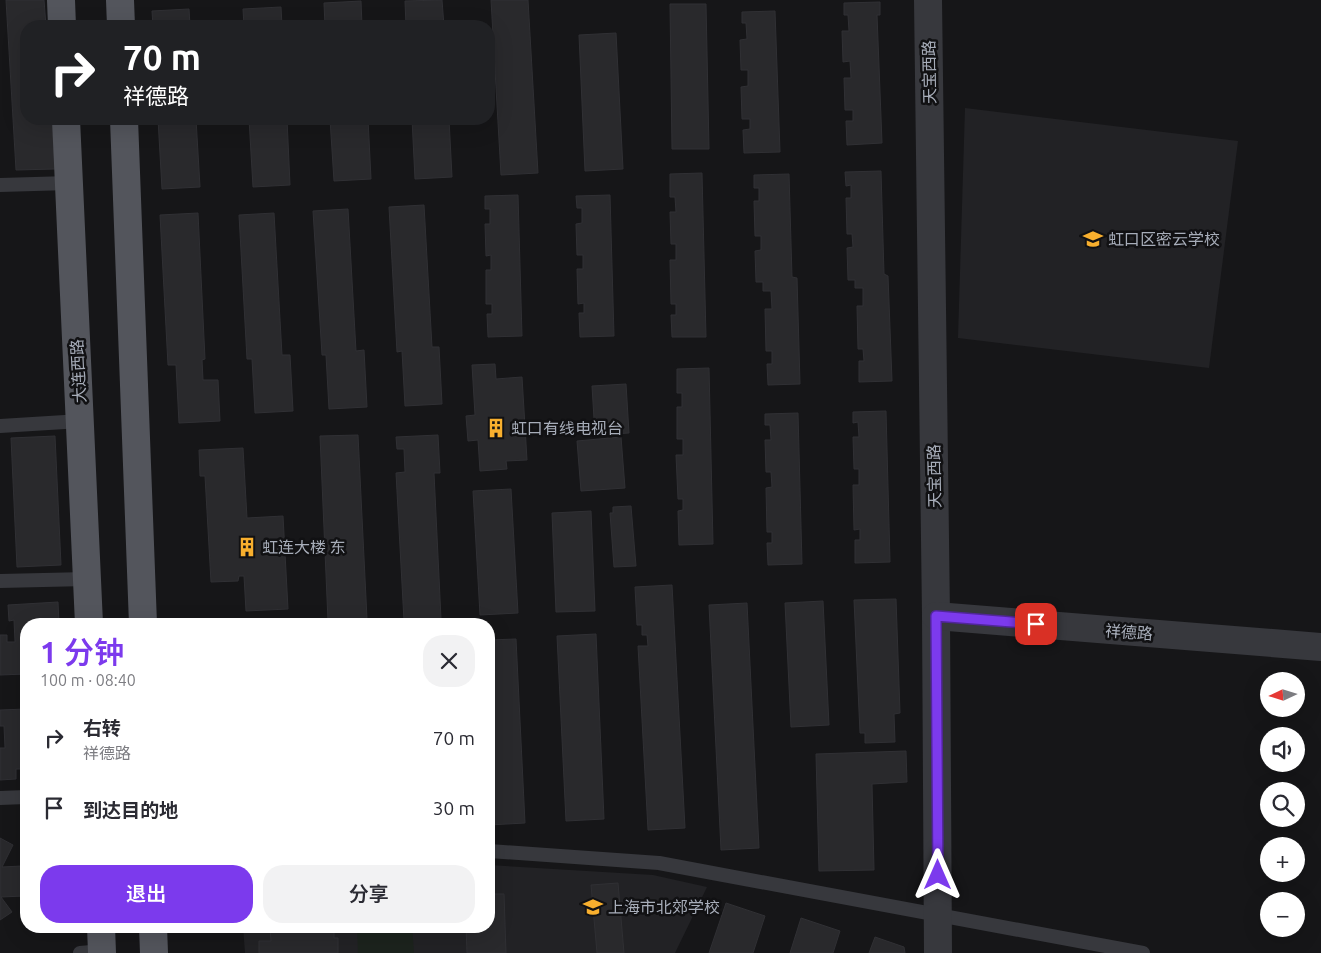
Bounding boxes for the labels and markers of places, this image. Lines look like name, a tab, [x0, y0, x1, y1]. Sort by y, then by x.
school or university icon: 虹口区密云学校	[1082, 228, 1104, 250]
place label: 虹口区密云学校	[1108, 230, 1220, 248]
building icon: 虹口有线电视台	[485, 417, 507, 439]
place label: 虹口有线电视台	[511, 419, 623, 437]
building icon: 虹连大楼 东	[236, 536, 258, 558]
place label: 虹连大楼 东	[262, 538, 346, 556]
pin	[1015, 603, 1057, 645]
school or university icon: 上海市北郊学校	[582, 896, 604, 918]
place label: 上海市北郊学校	[608, 898, 720, 916]

